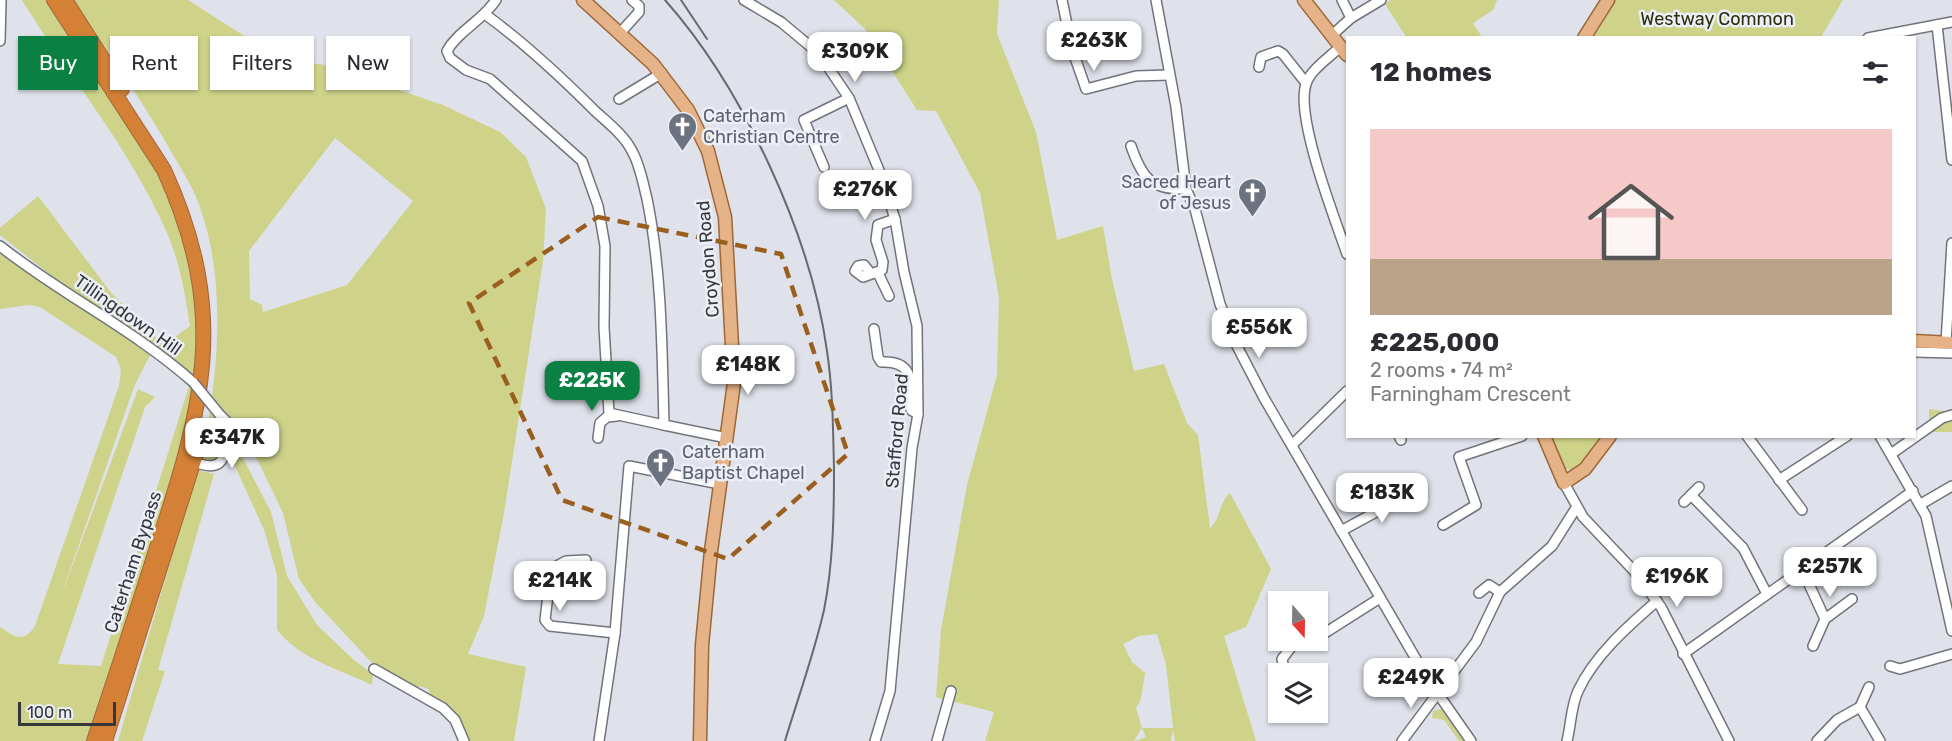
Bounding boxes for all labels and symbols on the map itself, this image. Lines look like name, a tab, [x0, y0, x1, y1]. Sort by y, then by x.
park label: Westway Common	[1640, 8, 1794, 30]
pin: £263K	[1052, 21, 1136, 72]
pin: £309K	[813, 32, 897, 83]
place label: Caterham Christian Centre	[703, 105, 840, 148]
church icon: Caterham Christian Centre	[666, 110, 698, 152]
pin: £276K	[823, 170, 907, 221]
place label: Sacred Heart of Jesus	[1121, 171, 1231, 214]
church icon: Sacred Heart of Jesus	[1236, 176, 1268, 218]
street label: Croydon Road	[692, 200, 724, 318]
street label: Tillingdown Hill	[70, 270, 186, 360]
pin: £556K	[1217, 308, 1301, 359]
pin: £148K	[706, 345, 790, 396]
pin: £225K	[550, 361, 634, 412]
street label: Stafford Road	[881, 373, 913, 489]
pin: £347K	[190, 418, 274, 469]
place label: Caterham Baptist Chapel	[682, 441, 805, 484]
church icon: Caterham Baptist Chapel	[645, 446, 677, 488]
pin: £183K	[1340, 473, 1424, 524]
street label: Caterham Bypass	[100, 488, 166, 636]
pin: £257K	[1788, 547, 1872, 598]
pin: £196K	[1635, 557, 1719, 608]
pin: £214K	[518, 561, 602, 612]
north arrow	[1268, 591, 1328, 651]
pin: £249K	[1369, 658, 1453, 709]
scale bar	[18, 699, 116, 726]

